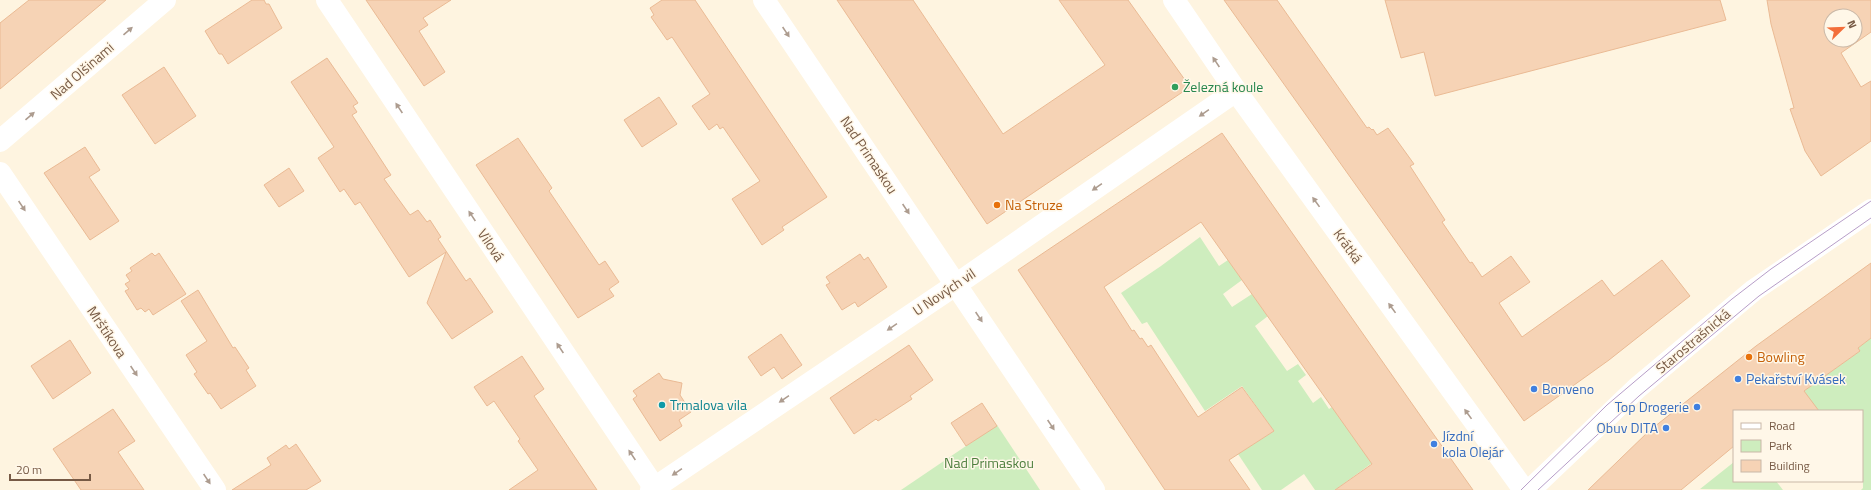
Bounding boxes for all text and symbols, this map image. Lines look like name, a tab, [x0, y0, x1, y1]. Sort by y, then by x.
north arrow	[1823, 8, 1863, 48]
text: N	[1843, 17, 1861, 31]
one-way arrow	[123, 27, 134, 36]
one-way arrow	[782, 27, 790, 37]
street label: Nad Olšinami	[45, 37, 118, 104]
one-way arrow	[1213, 56, 1220, 68]
place label: Železná koule	[1183, 76, 1263, 97]
marker: Železná koule	[1170, 82, 1180, 92]
one-way arrow	[395, 103, 403, 114]
one-way arrow	[1199, 109, 1209, 117]
one-way arrow	[24, 111, 35, 120]
street label: Nad Primaskou	[836, 112, 903, 198]
one-way arrow	[1092, 183, 1102, 191]
place label: Na Struze	[1005, 194, 1063, 215]
one-way arrow	[1312, 197, 1320, 208]
one-way arrow	[18, 200, 26, 211]
marker: Na Struze	[992, 200, 1002, 210]
one-way arrow	[902, 204, 910, 214]
one-way arrow	[468, 211, 476, 221]
street label: Vilová	[473, 224, 510, 265]
street label: Krátká	[1329, 224, 1368, 267]
street label: U Nových vil	[908, 263, 979, 320]
street label: Mrštíkova	[82, 302, 133, 362]
one-way arrow	[1388, 303, 1396, 313]
street label: Starostrašnická	[1651, 303, 1735, 378]
one-way arrow	[975, 311, 983, 322]
one-way arrow	[886, 323, 898, 330]
one-way arrow	[556, 342, 564, 353]
place label: Bowling	[1757, 346, 1805, 367]
marker: Bowling	[1744, 352, 1754, 362]
one-way arrow	[130, 366, 138, 376]
place label: Pekařství Kvásek	[1746, 368, 1846, 389]
marker: Pekařství Kvásek	[1733, 374, 1743, 384]
place label: Bonveno	[1542, 378, 1594, 399]
marker: Bonveno	[1529, 384, 1539, 394]
place label: Trmalova vila	[670, 394, 747, 415]
one-way arrow	[779, 396, 790, 403]
place label: Top Drogerie	[1615, 396, 1689, 417]
marker: Trmalova vila	[657, 400, 667, 410]
marker: Top Drogerie	[1692, 402, 1702, 412]
one-way arrow	[1464, 408, 1472, 419]
legend	[1733, 410, 1863, 482]
text: Road	[1769, 416, 1795, 435]
place label: Obuv DITA	[1597, 417, 1659, 438]
one-way arrow	[1047, 420, 1055, 430]
marker: Obuv DITA	[1661, 423, 1671, 433]
place label: Jízdní kola Olejár	[1442, 425, 1504, 462]
text: Park	[1769, 436, 1792, 455]
marker: Jízdní kola Olejár	[1429, 439, 1439, 449]
one-way arrow	[628, 450, 636, 461]
park label: Nad Primaskou	[944, 452, 1034, 473]
scale bar	[10, 456, 90, 482]
text: Building	[1769, 456, 1810, 475]
text: 20 m	[16, 460, 42, 479]
one-way arrow	[672, 468, 682, 476]
one-way arrow	[203, 474, 211, 484]

